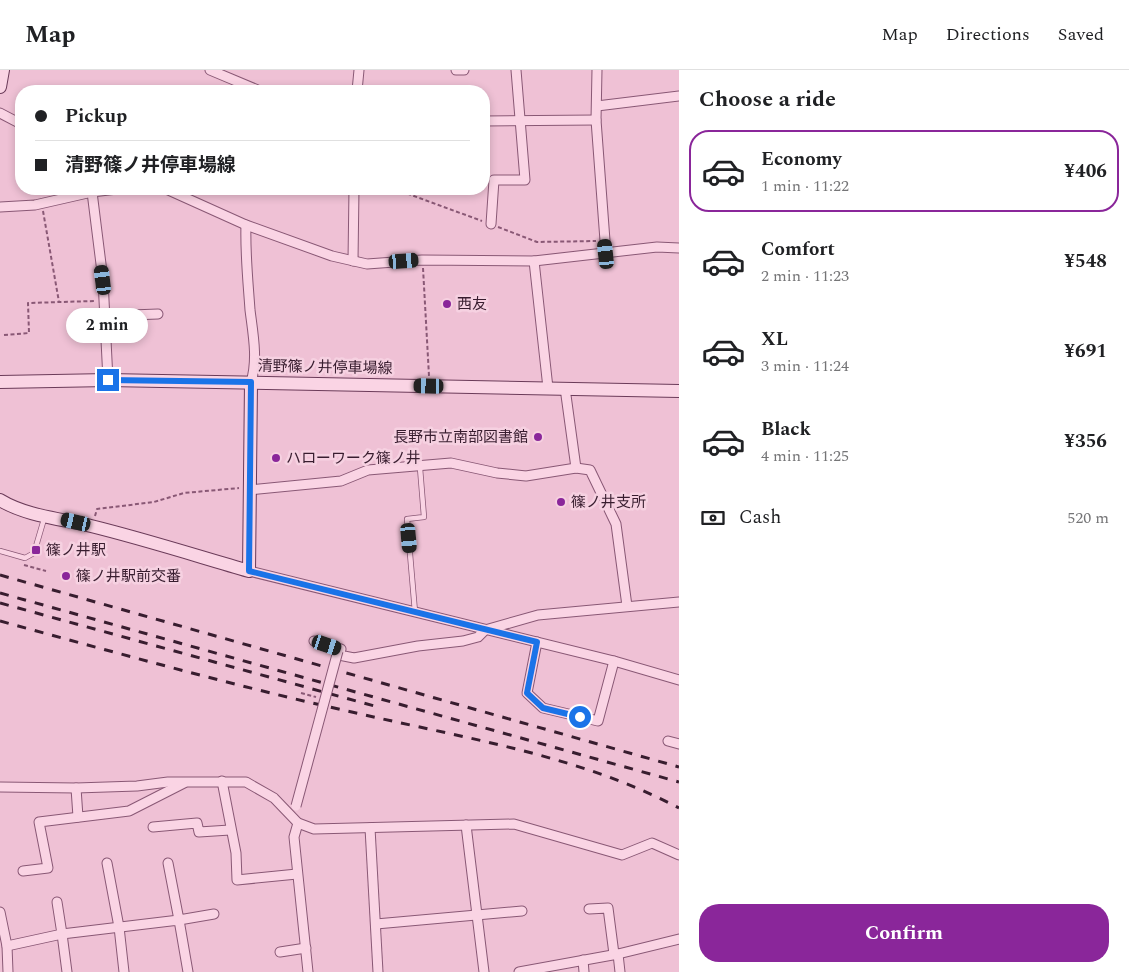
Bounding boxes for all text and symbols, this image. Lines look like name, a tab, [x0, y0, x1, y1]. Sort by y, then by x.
text: Map	[25, 17, 75, 53]
text: Map	[882, 21, 918, 48]
text: Directions	[946, 21, 1030, 48]
text: Saved	[1058, 21, 1104, 48]
text: Choose a ride	[699, 83, 836, 116]
text: Pickup	[65, 102, 127, 131]
text: Economy	[761, 145, 842, 174]
icon: car	[701, 149, 746, 194]
text: 清野篠ノ井停車場線	[65, 151, 236, 180]
text: ¥406	[1064, 157, 1107, 186]
text: 1 min · 11:22	[761, 174, 849, 198]
text: Comfort	[761, 235, 835, 264]
car	[596, 238, 615, 270]
icon: car	[701, 239, 746, 284]
text: ¥548	[1064, 247, 1107, 276]
car	[388, 252, 419, 270]
car	[93, 264, 112, 296]
text: 2 min · 11:23	[761, 264, 849, 288]
place label: 西友	[457, 293, 487, 316]
marker: 西友	[441, 298, 453, 310]
callout: 2 min	[67, 308, 149, 342]
text: 2 min	[86, 313, 128, 337]
text: XL	[761, 325, 788, 354]
icon: car	[701, 329, 746, 374]
text: ¥691	[1064, 337, 1107, 366]
text: 3 min · 11:24	[761, 354, 849, 378]
street label: 清野篠ノ井停車場線	[257, 355, 393, 380]
route end	[97, 369, 119, 391]
car	[413, 378, 444, 394]
text: Black	[761, 415, 811, 444]
icon: car	[701, 419, 746, 464]
place label: 長野市立南部図書館	[393, 426, 528, 449]
text: ¥356	[1064, 427, 1107, 456]
marker: 長野市立南部図書館	[532, 431, 544, 443]
text: 4 min · 11:25	[761, 444, 849, 468]
place label: ハローワーク篠ノ井	[286, 447, 421, 470]
marker: ハローワーク篠ノ井	[270, 452, 282, 464]
place label: 篠ノ井支所	[571, 491, 646, 514]
marker: 篠ノ井支所	[555, 496, 567, 508]
text: Cash	[739, 503, 781, 532]
icon: cash	[699, 504, 727, 532]
text: 520 m	[1067, 506, 1109, 530]
car	[59, 511, 92, 533]
car	[400, 522, 417, 554]
place label: 篠ノ井駅	[46, 539, 106, 562]
marker: 篠ノ井駅	[30, 544, 42, 556]
place label: 篠ノ井駅前交番	[76, 565, 181, 588]
marker: 篠ノ井駅前交番	[60, 570, 72, 582]
car	[310, 633, 343, 657]
route start	[569, 706, 591, 728]
button: Confirm	[699, 904, 1109, 962]

